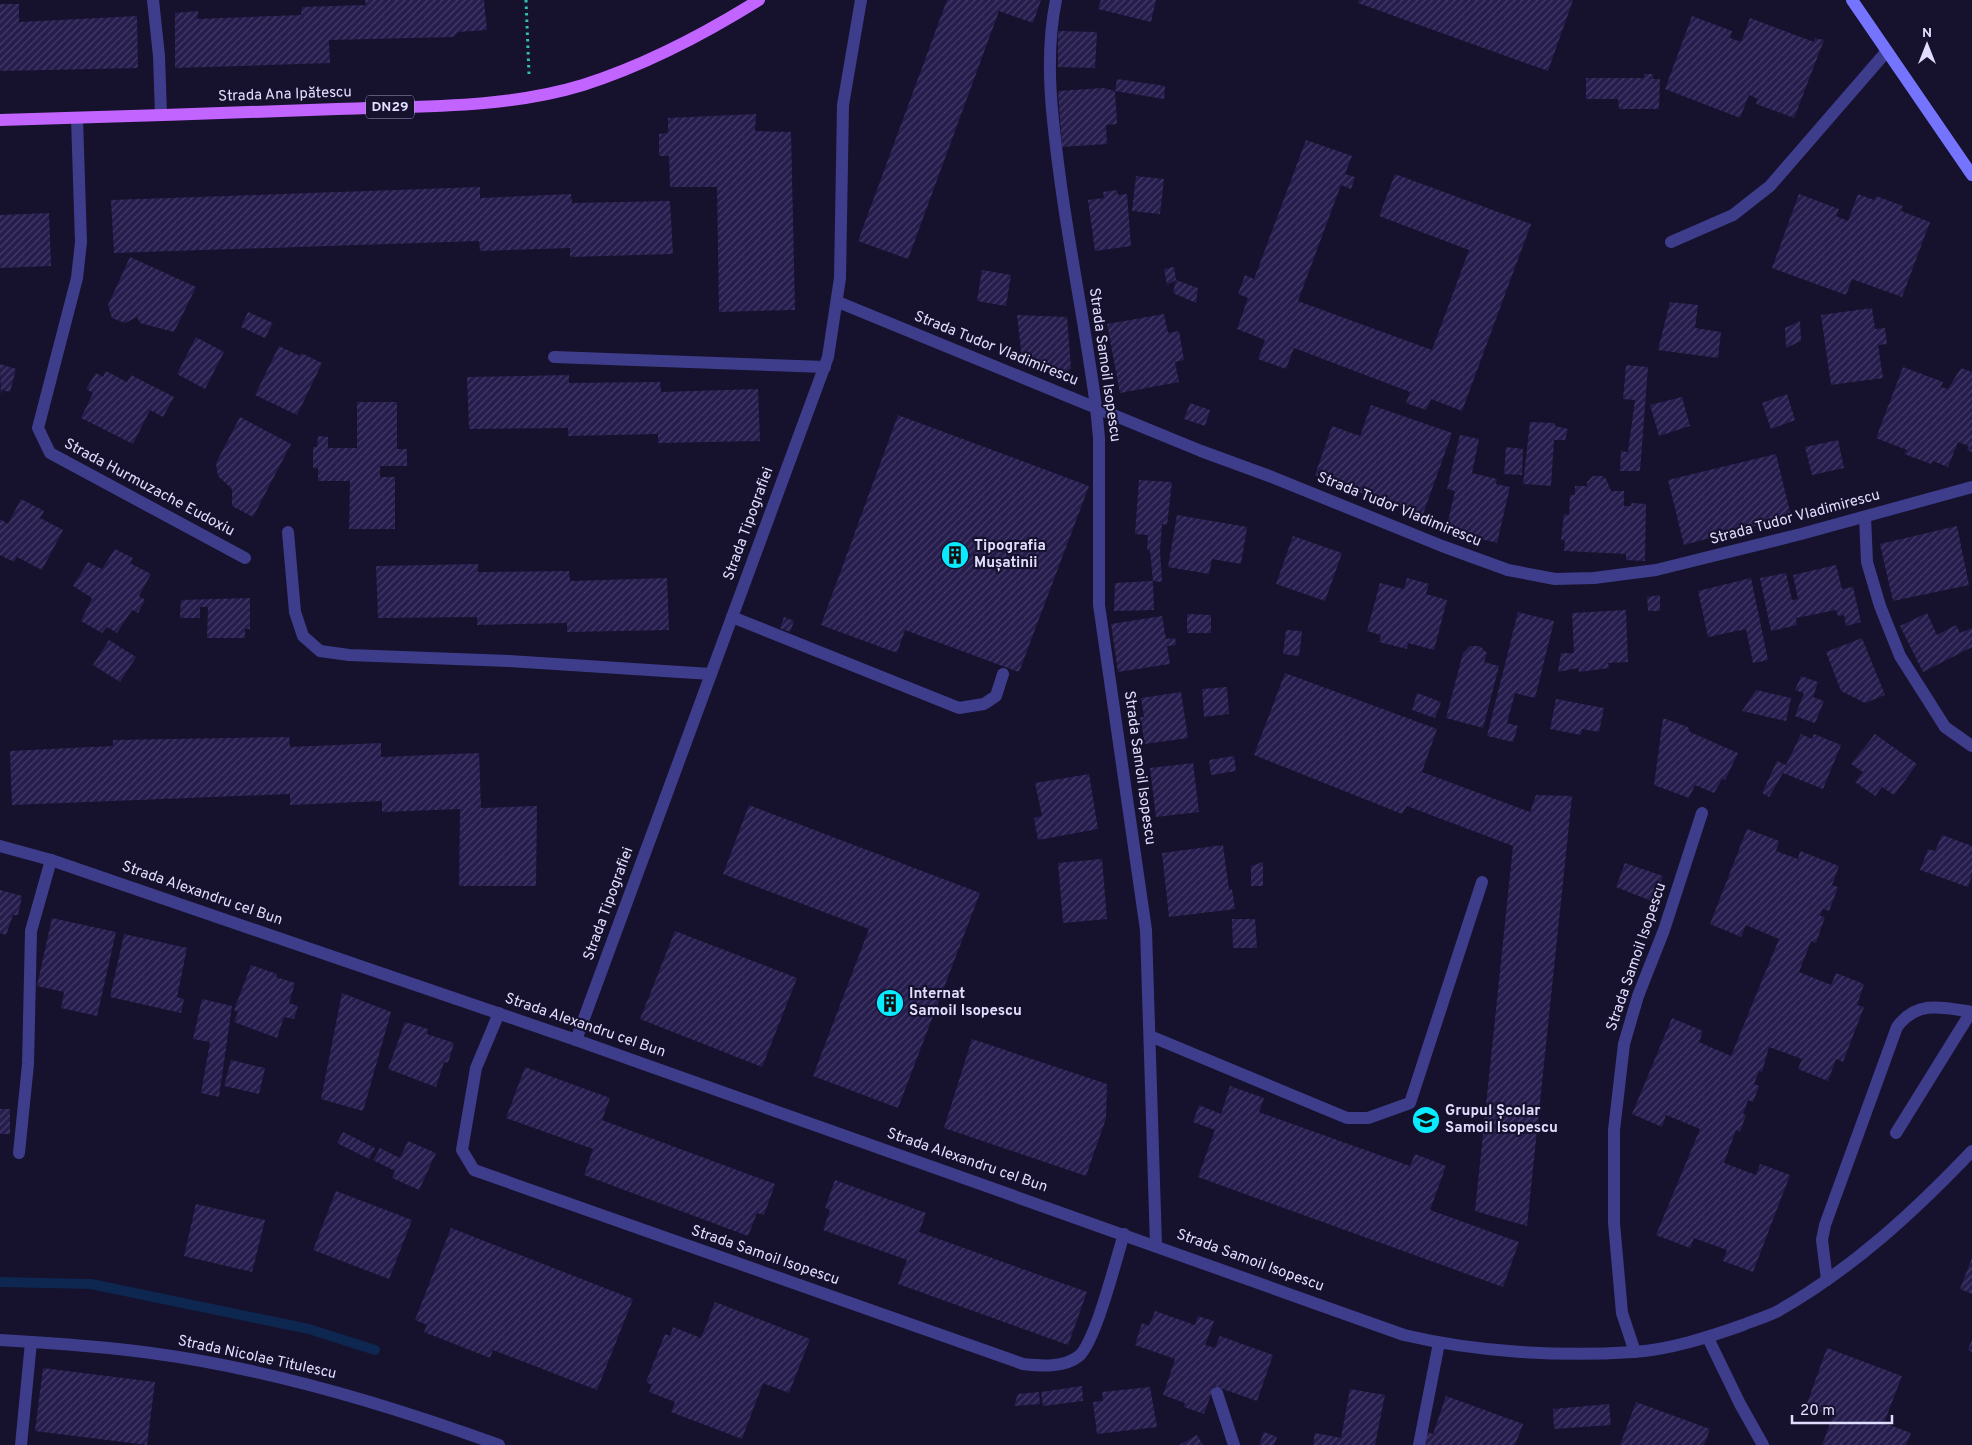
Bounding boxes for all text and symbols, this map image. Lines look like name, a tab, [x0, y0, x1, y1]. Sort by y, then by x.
north arrow	[1902, 20, 1952, 70]
text: N	[1922, 25, 1932, 42]
street label: Strada Ana Ipătescu	[218, 83, 352, 107]
road number: DN29	[366, 95, 414, 118]
street label: Strada Samoil Isopescu	[1084, 287, 1124, 443]
street label: Strada Tudor Vladimirescu	[911, 307, 1081, 391]
street label: Strada Hurmuzache Eudoxiu	[60, 435, 238, 541]
street label: Strada Tipografiei	[720, 465, 778, 583]
street label: Strada Tudor Vladimirescu	[1314, 468, 1484, 552]
street label: Strada Tudor Vladimirescu	[1708, 486, 1882, 550]
place label: Tipografia Mușatinii	[974, 537, 1046, 573]
building icon: Tipografia Mușatinii	[940, 540, 970, 570]
street label: Strada Samoil Isopescu	[1119, 690, 1159, 846]
street label: Strada Tipografiei	[580, 845, 638, 963]
street label: Strada Alexandru cel Bun	[119, 858, 285, 930]
street label: Strada Samoil Isopescu	[1603, 880, 1671, 1034]
place label: Internat Samoil Isopescu	[909, 985, 1022, 1021]
building icon: Internat Samoil Isopescu	[875, 988, 905, 1018]
street label: Strada Alexandru cel Bun	[502, 990, 668, 1062]
place label: Grupul Școlar Samoil Isopescu	[1445, 1102, 1558, 1138]
school or university icon: Grupul Școlar Samoil Isopescu	[1411, 1105, 1441, 1135]
street label: Strada Alexandru cel Bun	[884, 1125, 1050, 1197]
street label: Strada Samoil Isopescu	[688, 1222, 842, 1290]
street label: Strada Samoil Isopescu	[1174, 1225, 1326, 1297]
street label: Strada Nicolae Titulescu	[176, 1332, 338, 1384]
scale bar	[1792, 1392, 1892, 1424]
text: 20 m	[1800, 1402, 1835, 1421]

